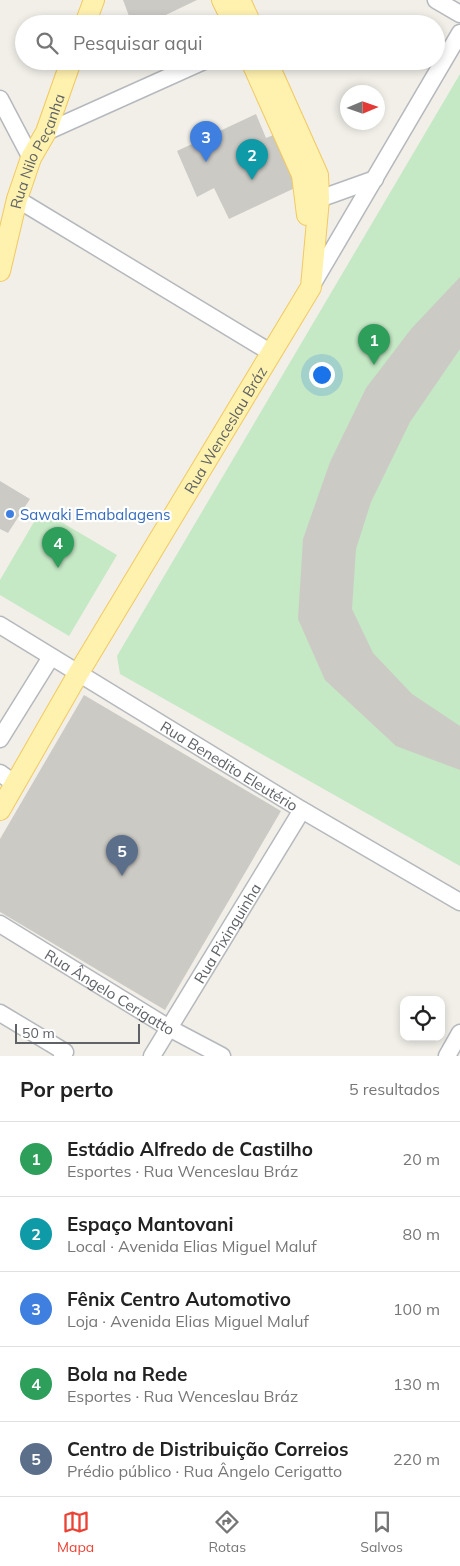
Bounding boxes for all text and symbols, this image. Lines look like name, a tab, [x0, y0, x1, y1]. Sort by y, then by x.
search box	[15, 15, 445, 70]
icon: search	[33, 29, 61, 57]
text: Pesquisar aqui	[73, 31, 203, 55]
north arrow	[340, 85, 385, 130]
street label: Rua Nilo Peçanha	[6, 91, 68, 211]
pin: 3	[190, 121, 222, 162]
pin: 2	[236, 139, 268, 180]
pin: 1	[358, 324, 390, 365]
street label: Rua Wenceslau Bráz	[180, 362, 271, 497]
your location	[309, 362, 335, 388]
place label: Sawaki Emabalagens	[20, 505, 170, 524]
marker: Sawaki Emabalagens	[4, 508, 16, 520]
pin: 4	[42, 527, 74, 568]
street label: Rua Benedito Eleutério	[157, 716, 302, 815]
pin: 5	[106, 835, 138, 876]
street label: Rua Pixinguinha	[189, 880, 265, 987]
street label: Rua Ângelo Cerigatto	[41, 944, 178, 1039]
map controls	[400, 996, 445, 1041]
button: locate	[400, 996, 445, 1041]
scale bar	[15, 1021, 140, 1044]
text: 50 m	[22, 1024, 55, 1042]
text: Por perto	[20, 1076, 114, 1102]
text: 5 resultados	[349, 1079, 440, 1099]
text: Estádio Alfredo de Castilho	[67, 1137, 313, 1161]
text: 1	[31, 1149, 41, 1169]
text: 20 m	[403, 1149, 440, 1169]
text: Esportes · Rua Wenceslau Bráz	[67, 1161, 298, 1181]
text: Espaço Mantovani	[67, 1212, 233, 1236]
text: 2	[31, 1224, 41, 1244]
text: 80 m	[403, 1224, 440, 1244]
text: Local · Avenida Elias Miguel Maluf	[67, 1236, 317, 1256]
text: Fênix Centro Automotivo	[67, 1287, 291, 1311]
text: 3	[31, 1299, 41, 1319]
text: 100 m	[393, 1299, 440, 1319]
text: Loja · Avenida Elias Miguel Maluf	[67, 1311, 309, 1331]
text: Bola na Rede	[67, 1362, 187, 1386]
text: 4	[31, 1374, 41, 1394]
text: 130 m	[393, 1374, 440, 1394]
text: Esportes · Rua Wenceslau Bráz	[67, 1386, 298, 1406]
text: Centro de Distribuição Correios	[67, 1437, 348, 1461]
text: 5	[31, 1449, 41, 1469]
text: 220 m	[393, 1449, 440, 1469]
text: Prédio público · Rua Ângelo Cerigatto	[67, 1461, 342, 1481]
tab: Mapa	[57, 1508, 94, 1556]
tab: Rotas	[208, 1508, 246, 1556]
tab: Salvos	[360, 1508, 403, 1556]

